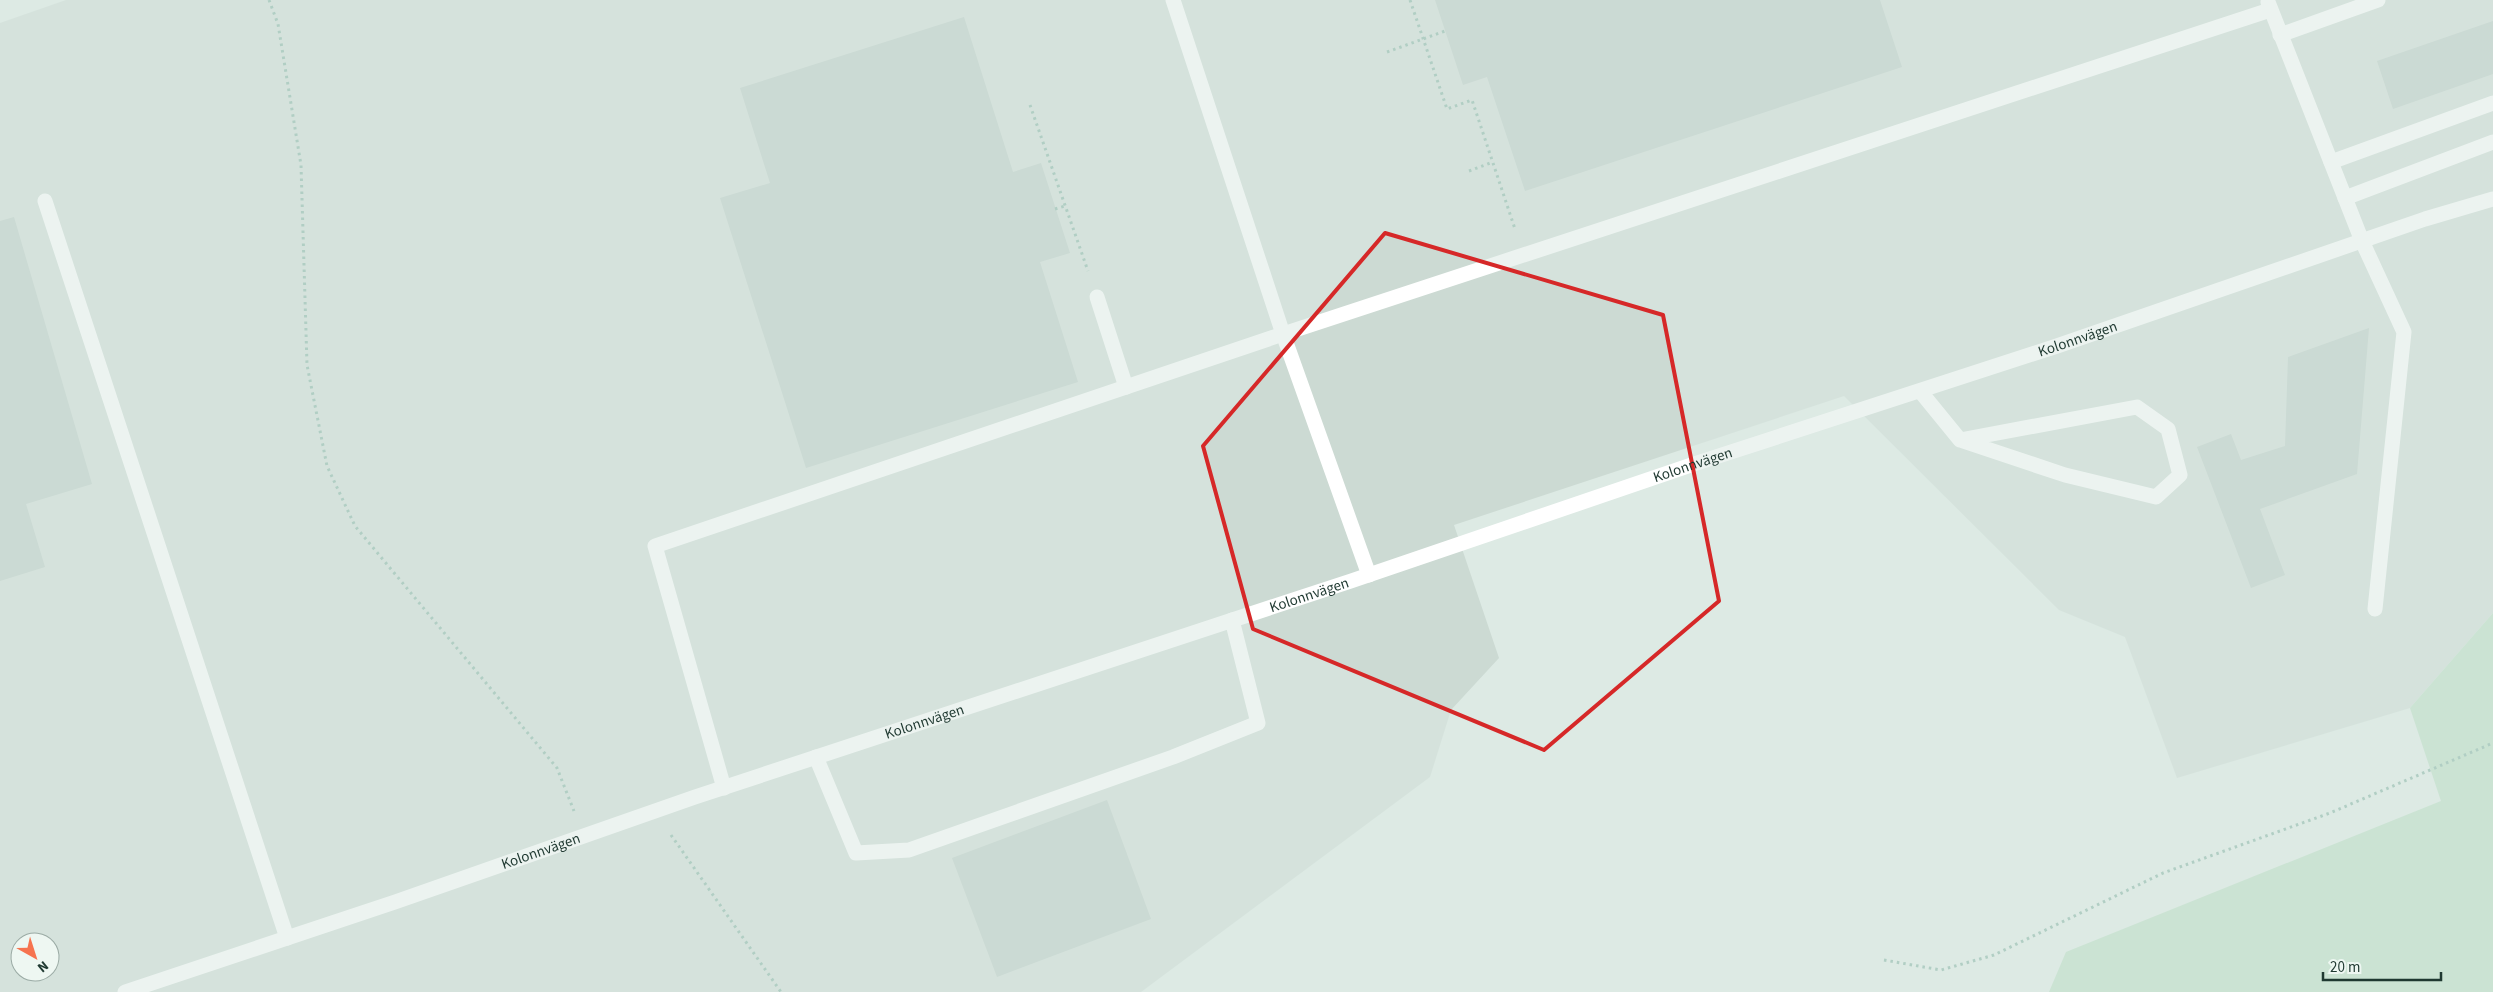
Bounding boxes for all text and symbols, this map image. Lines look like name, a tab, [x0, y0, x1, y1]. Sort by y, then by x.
street label: Kolonnvägen	[2035, 316, 2120, 362]
street label: Kolonnvägen	[1650, 442, 1735, 488]
street label: Kolonnvägen	[1267, 572, 1352, 618]
street label: Kolonnvägen	[882, 699, 967, 744]
street label: Kolonnvägen	[498, 827, 583, 875]
north arrow	[10, 932, 60, 982]
scale bar	[2323, 950, 2440, 982]
text: N	[33, 956, 52, 977]
text: 20 m	[2330, 957, 2360, 978]

